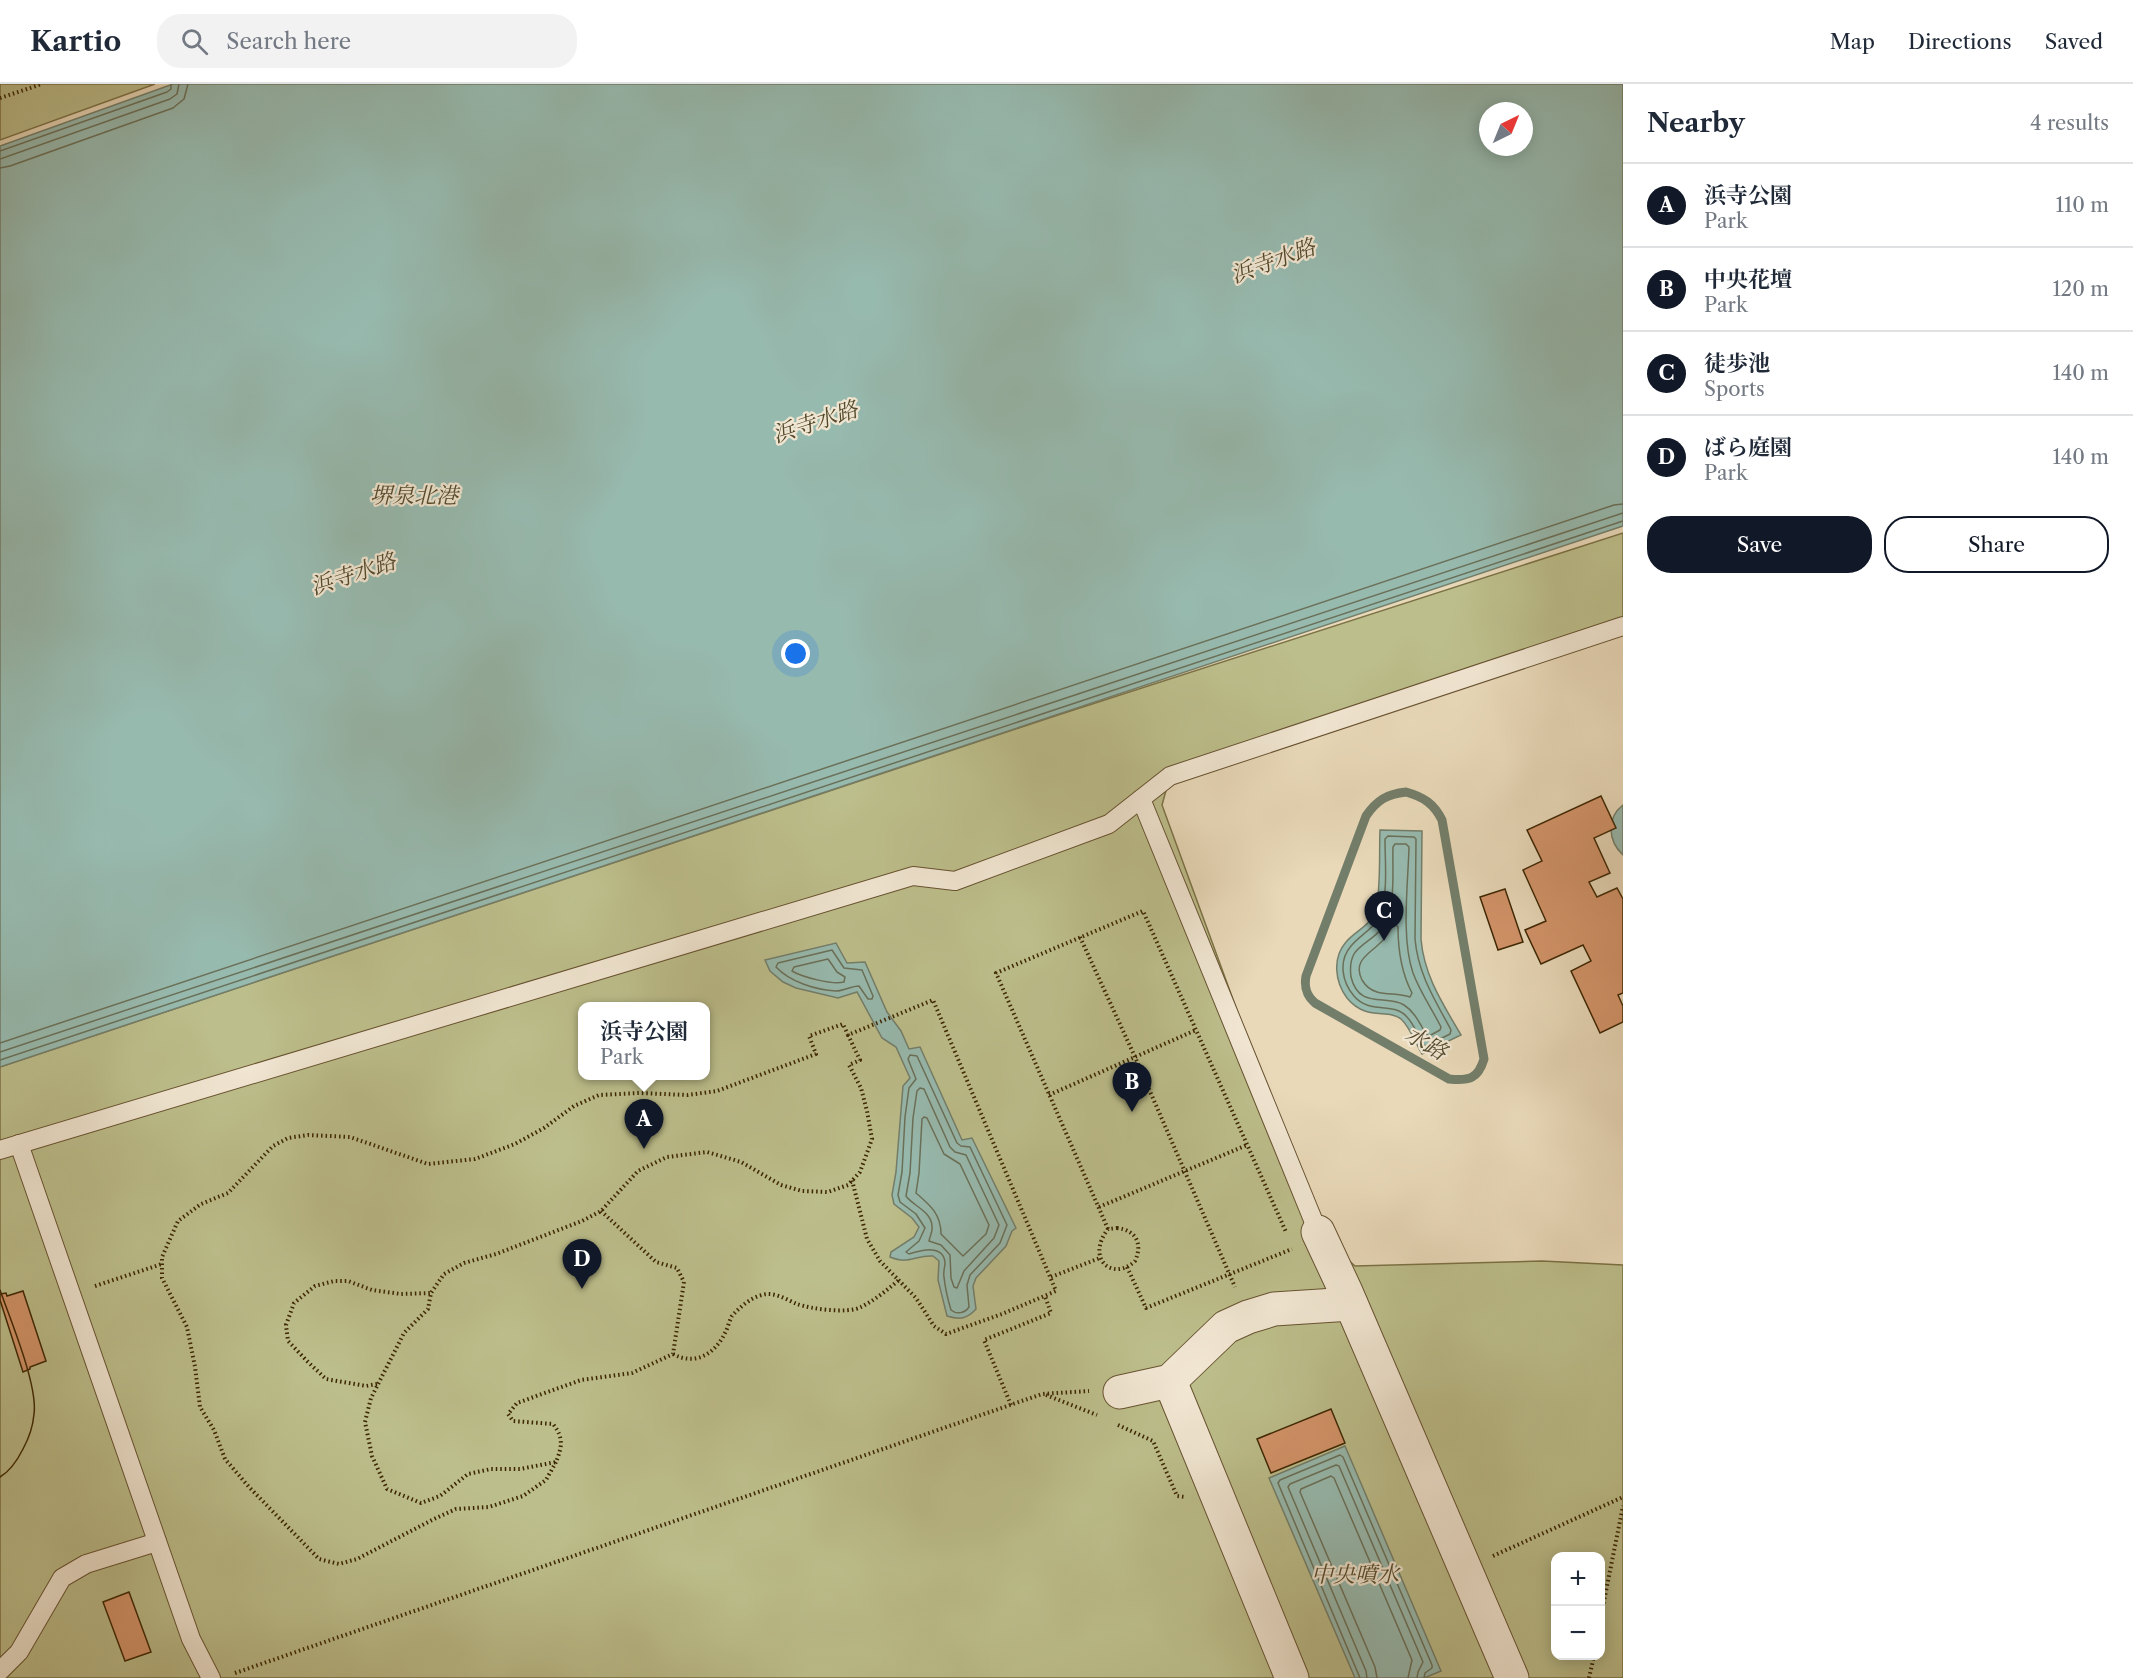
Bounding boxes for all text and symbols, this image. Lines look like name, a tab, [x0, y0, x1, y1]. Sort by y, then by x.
search box	[157, 14, 577, 68]
text: Kartio	[30, 24, 121, 58]
icon: search	[178, 25, 211, 58]
text: Search here	[226, 28, 351, 55]
text: Map	[1830, 29, 1875, 54]
text: Directions	[1908, 29, 2012, 54]
text: Saved	[2045, 29, 2103, 54]
north arrow	[1479, 102, 1533, 156]
text: Nearby	[1647, 107, 1745, 139]
text: 4 results	[2030, 111, 2109, 135]
text: 浜寺公園	[1704, 182, 1792, 209]
text: A	[1659, 193, 1674, 217]
text: 110 m	[2056, 193, 2109, 217]
text: Park	[1704, 209, 1747, 233]
water label: 浜寺水路	[1227, 233, 1321, 289]
text: 中央花壇	[1704, 266, 1792, 293]
text: B	[1659, 277, 1674, 301]
text: 120 m	[2052, 277, 2109, 301]
text: Park	[1704, 293, 1747, 317]
text: 徒歩池	[1704, 350, 1770, 377]
text: C	[1658, 361, 1675, 385]
text: 140 m	[2052, 361, 2109, 385]
text: Sports	[1704, 377, 1765, 401]
water label: 浜寺水路	[769, 395, 863, 448]
text: ばら庭園	[1704, 434, 1792, 461]
text: D	[1658, 445, 1675, 469]
text: 140 m	[2052, 445, 2109, 469]
text: Park	[1704, 461, 1747, 485]
water label: 堺泉北港	[370, 482, 461, 509]
button: Save	[1647, 516, 1872, 573]
button: Share	[1884, 516, 2109, 573]
water label: 浜寺水路	[307, 547, 401, 600]
your location	[781, 639, 810, 668]
pin: C	[1364, 892, 1404, 941]
popup	[578, 1002, 710, 1080]
text: 浜寺公園	[600, 1018, 688, 1045]
water label: 水路	[1400, 1020, 1454, 1067]
text: Park	[600, 1045, 643, 1069]
pin: B	[1112, 1062, 1152, 1112]
pin: A	[624, 1100, 664, 1149]
pin: D	[562, 1240, 602, 1289]
map controls	[1551, 1552, 1605, 1660]
button: +	[1551, 1552, 1605, 1606]
water label: 中央噴水	[1311, 1561, 1401, 1588]
button: −	[1551, 1606, 1605, 1660]

